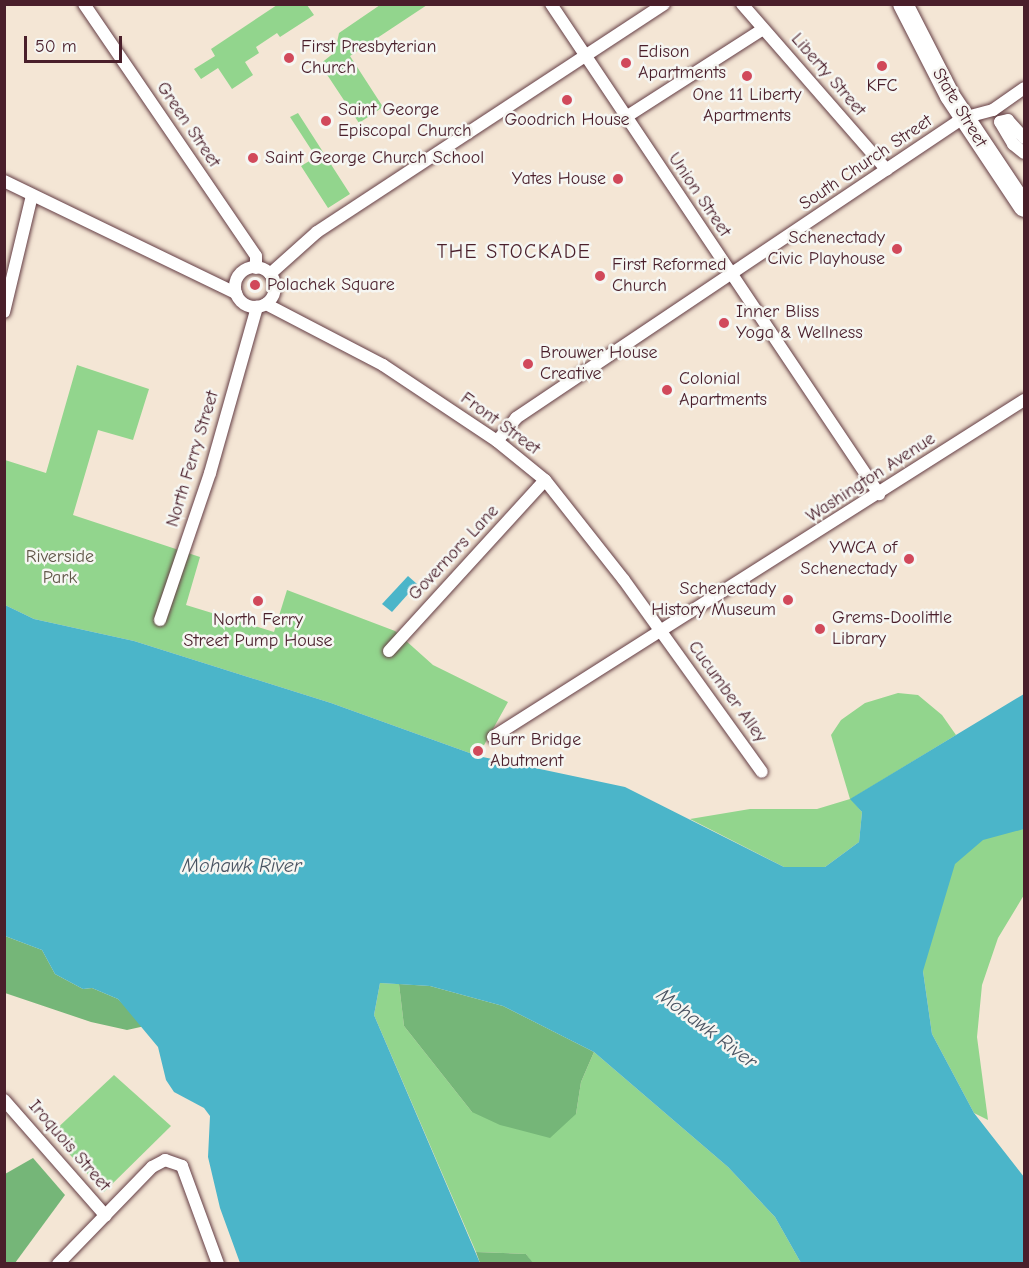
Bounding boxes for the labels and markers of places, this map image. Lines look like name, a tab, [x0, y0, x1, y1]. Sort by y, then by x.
place label: First Presbyterian Church	[301, 37, 436, 80]
place label: Edison Apartments	[638, 42, 726, 84]
marker: First Presbyterian Church	[282, 51, 296, 65]
marker: Edison Apartments	[619, 56, 633, 70]
marker: KFC	[875, 59, 889, 73]
marker: One 11 Liberty Apartments	[740, 69, 754, 83]
place label: KFC	[866, 75, 898, 97]
place label: One 11 Liberty Apartments	[693, 85, 801, 128]
marker: Goodrich House	[560, 93, 574, 107]
place label: Saint George Episcopal Church	[338, 100, 472, 142]
place label: Goodrich House	[504, 109, 630, 131]
marker: Saint George Episcopal Church	[319, 114, 333, 128]
place label: Saint George Church School	[265, 147, 484, 169]
marker: Saint George Church School	[246, 151, 260, 165]
place label: Yates House	[512, 168, 606, 190]
marker: Yates House	[611, 172, 625, 186]
place label: Schenectady Civic Playhouse	[767, 228, 885, 270]
marker: Schenectady Civic Playhouse	[890, 242, 904, 256]
place label: First Reformed Church	[612, 255, 727, 298]
marker: First Reformed Church	[593, 269, 607, 283]
place label: Polachek Square	[267, 274, 395, 296]
marker: Polachek Square	[248, 278, 262, 292]
place label: Inner Bliss Yoga & Wellness	[736, 302, 863, 344]
marker: Inner Bliss Yoga & Wellness	[717, 316, 731, 330]
place label: Brouwer House Creative	[540, 343, 658, 386]
marker: Brouwer House Creative	[521, 357, 535, 371]
place label: Colonial Apartments	[679, 369, 767, 412]
marker: Colonial Apartments	[660, 383, 674, 397]
place label: YWCA of Schenectady	[801, 538, 897, 580]
marker: YWCA of Schenectady	[902, 552, 916, 566]
place label: Schenectady History Museum	[651, 579, 776, 622]
marker: Schenectady History Museum	[781, 593, 795, 607]
marker: North Ferry Street Pump House	[251, 594, 265, 608]
place label: Grems-Doolittle Library	[832, 608, 952, 650]
place label: North Ferry Street Pump House	[183, 610, 333, 652]
marker: Grems-Doolittle Library	[813, 622, 827, 636]
place label: Burr Bridge Abutment	[490, 730, 581, 772]
marker: Burr Bridge Abutment	[471, 744, 485, 758]

